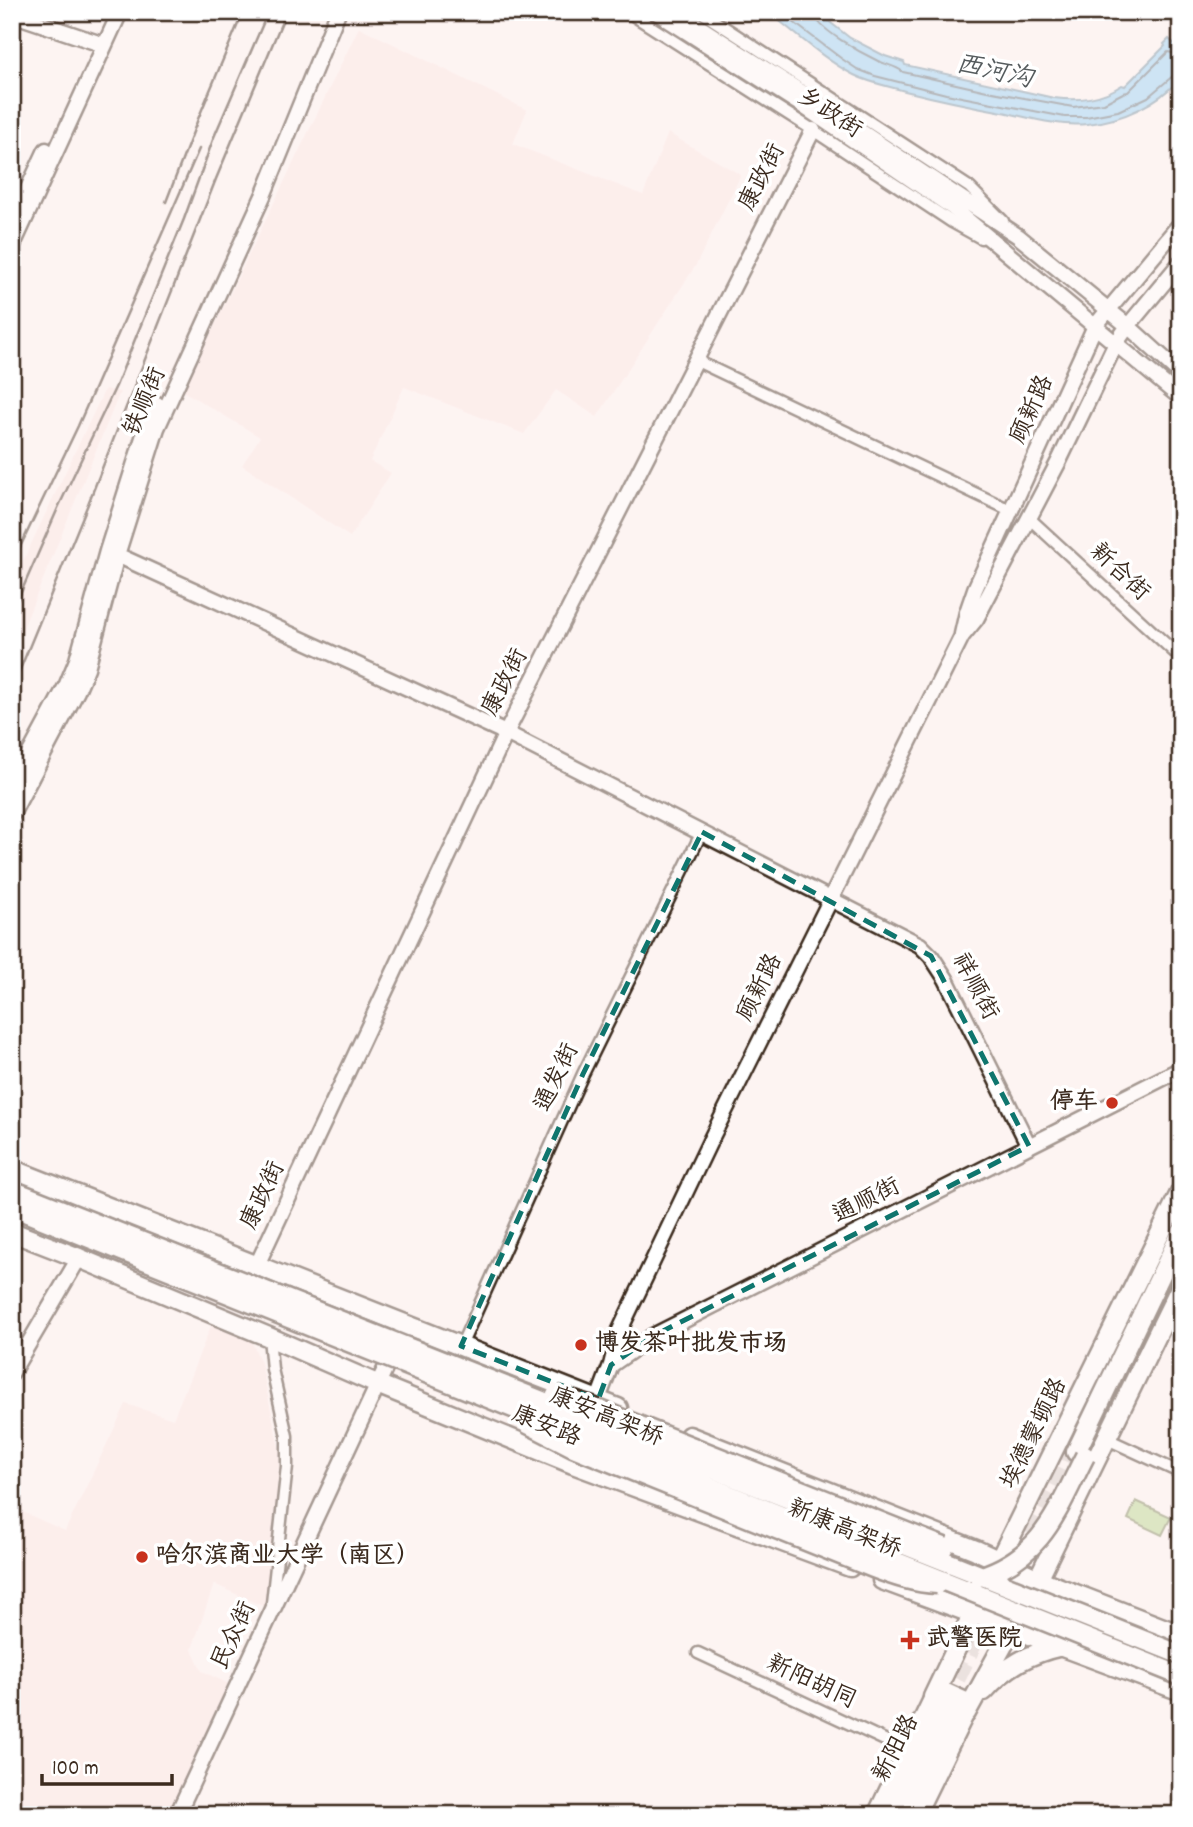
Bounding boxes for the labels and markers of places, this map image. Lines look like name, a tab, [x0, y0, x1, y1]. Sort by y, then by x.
place label: 停车	[1050, 1086, 1098, 1120]
marker: 停车	[1104, 1095, 1120, 1111]
place label: 博发茶叶批发市场	[595, 1328, 787, 1362]
marker: 博发茶叶批发市场	[573, 1337, 589, 1353]
place label: 哈尔滨商业大学（南区）	[156, 1540, 420, 1574]
marker: 哈尔滨商业大学（南区）	[134, 1549, 150, 1565]
place label: 武警医院	[926, 1623, 1022, 1657]
marker: 武警医院	[900, 1630, 920, 1650]

